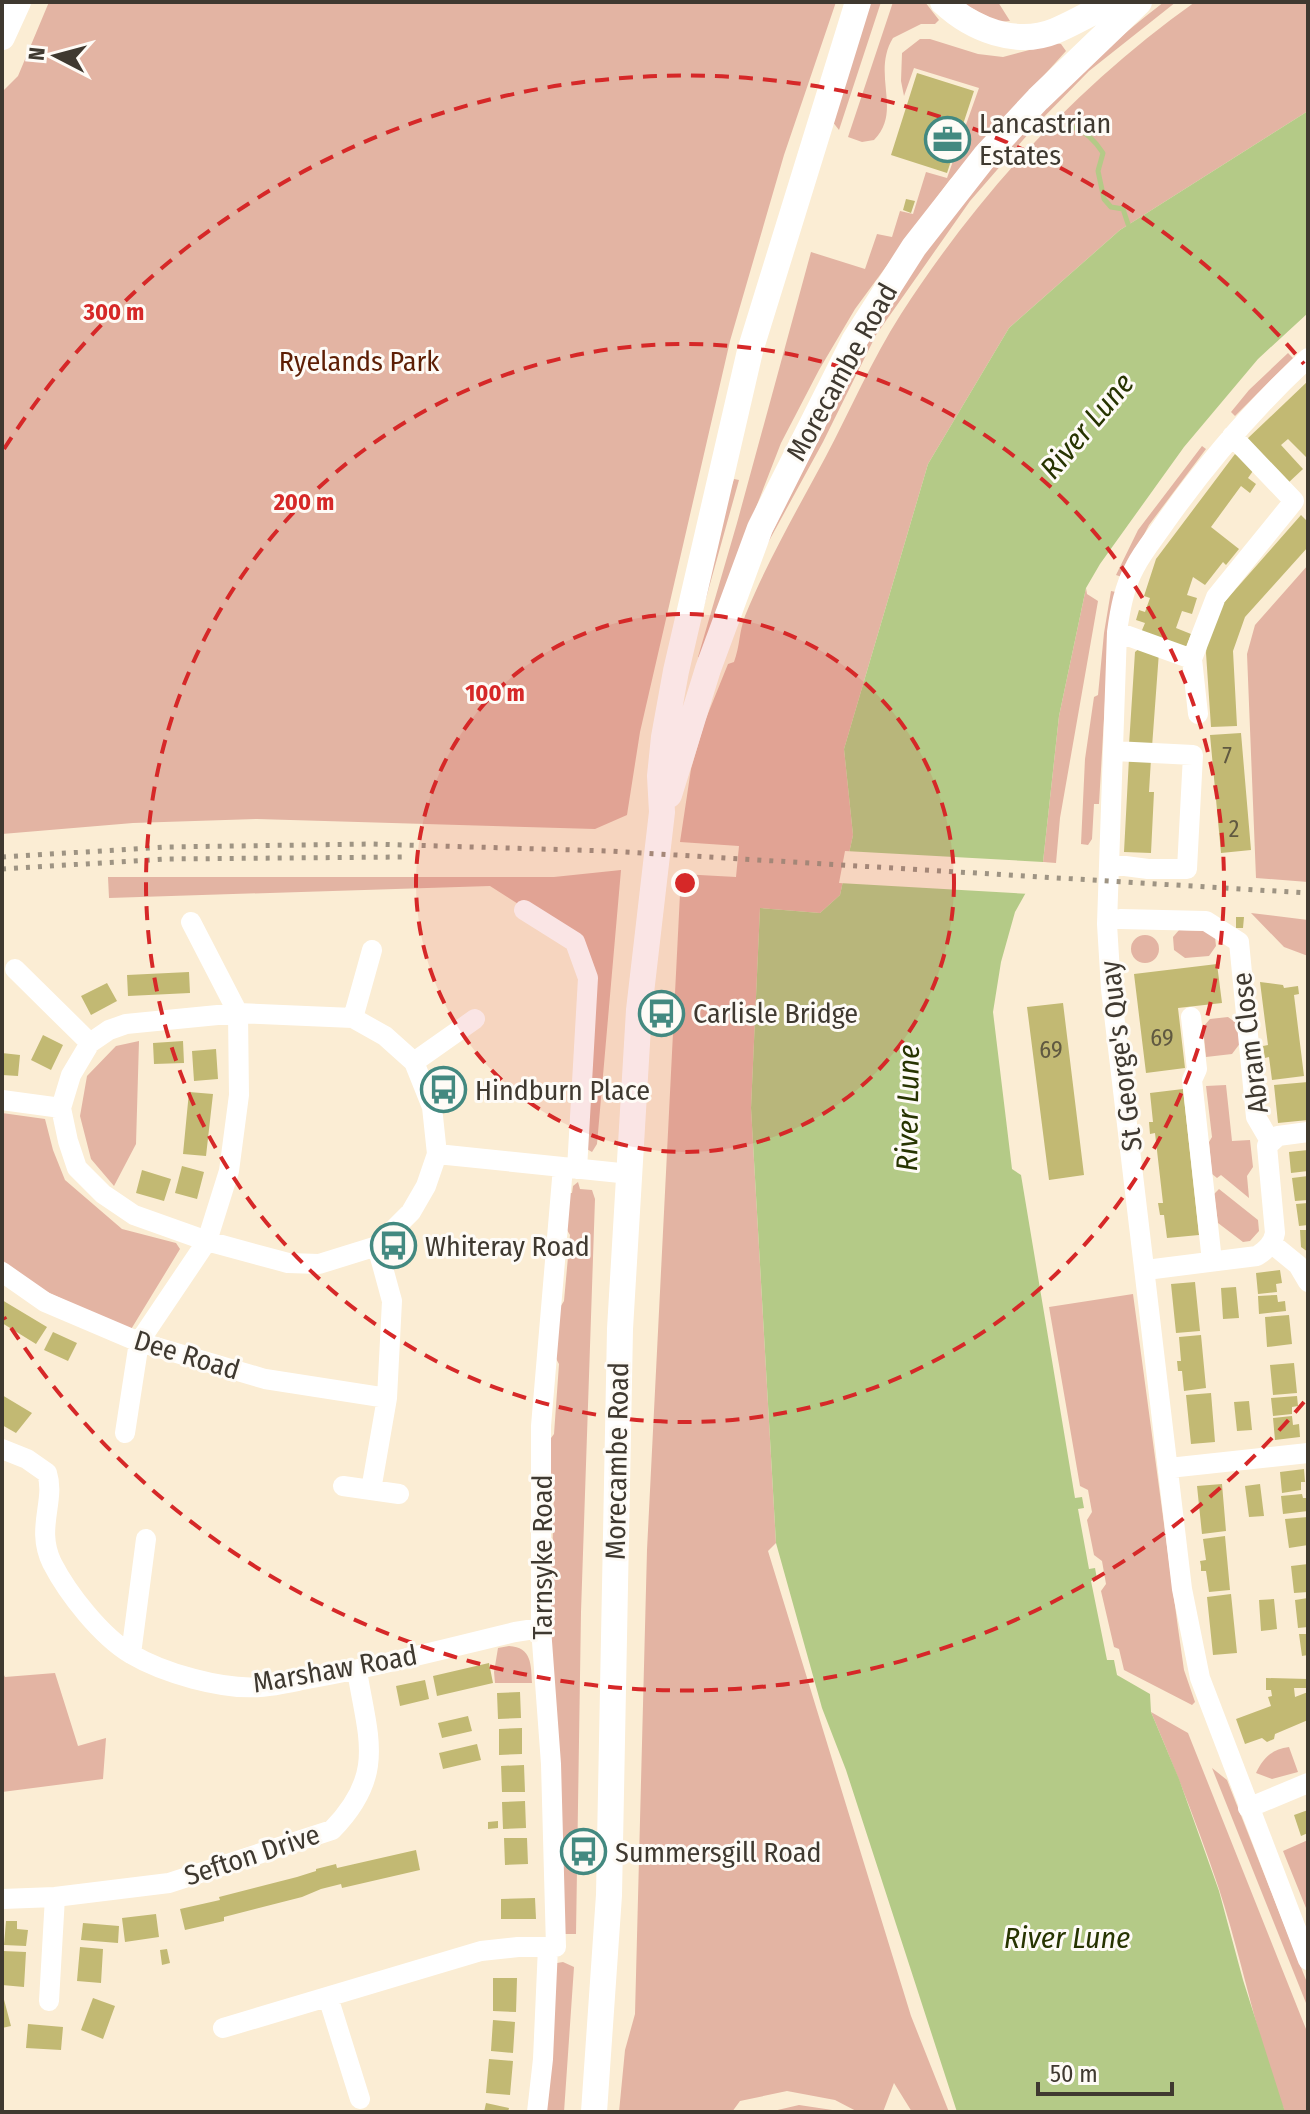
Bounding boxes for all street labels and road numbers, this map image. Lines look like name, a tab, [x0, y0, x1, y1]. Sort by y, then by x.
street label: Morecambe Road	[780, 278, 904, 466]
street label: St George's Quay	[1093, 958, 1149, 1153]
street label: Abram Close	[1225, 970, 1275, 1116]
street label: Dee Road	[130, 1323, 244, 1387]
street label: Morecambe Road	[599, 1362, 635, 1560]
street label: Tarnsyke Road	[526, 1474, 559, 1640]
street label: Marshaw Road	[250, 1638, 420, 1700]
street label: Sefton Drive	[180, 1818, 324, 1892]

